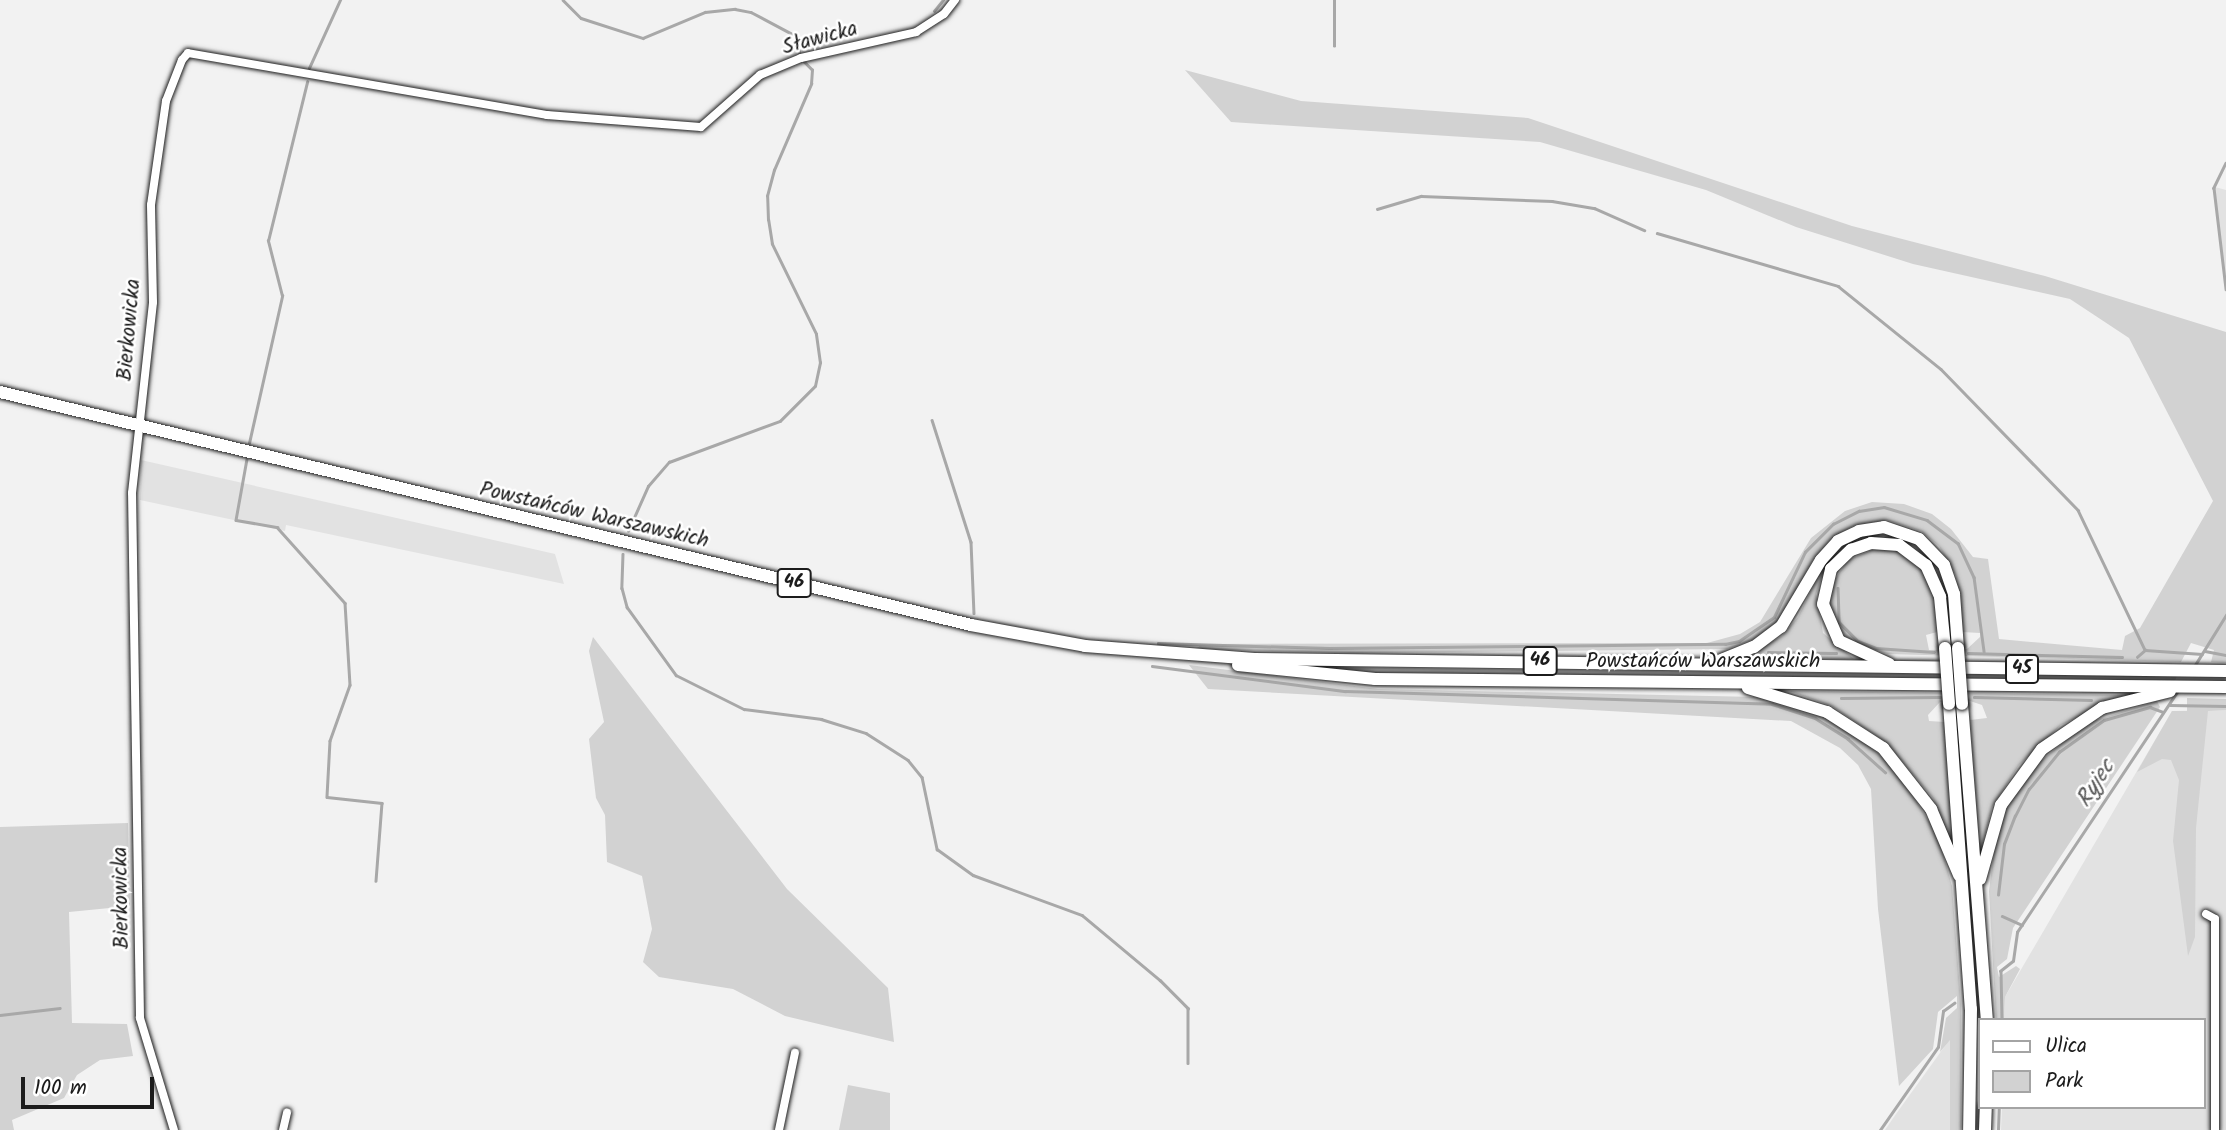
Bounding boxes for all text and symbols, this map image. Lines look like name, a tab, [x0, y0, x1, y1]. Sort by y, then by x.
street label: Sławicka	[780, 17, 860, 61]
street label: Bierkowicka	[113, 278, 147, 382]
street label: Powstańców Warszawskich	[477, 477, 711, 555]
road number: 46	[776, 568, 812, 598]
road number: 46	[1522, 646, 1558, 676]
street label: Powstańców Warszawskich	[1586, 649, 1820, 675]
road number: 45	[2004, 654, 2039, 684]
water label: Ryjec	[2071, 755, 2121, 813]
street label: Bierkowicka	[109, 847, 135, 949]
legend	[1978, 1018, 2205, 1109]
text: Ulica	[2045, 1030, 2087, 1063]
scale bar	[24, 1064, 158, 1108]
text: Park	[2045, 1065, 2083, 1098]
text: 100 m	[34, 1072, 87, 1105]

